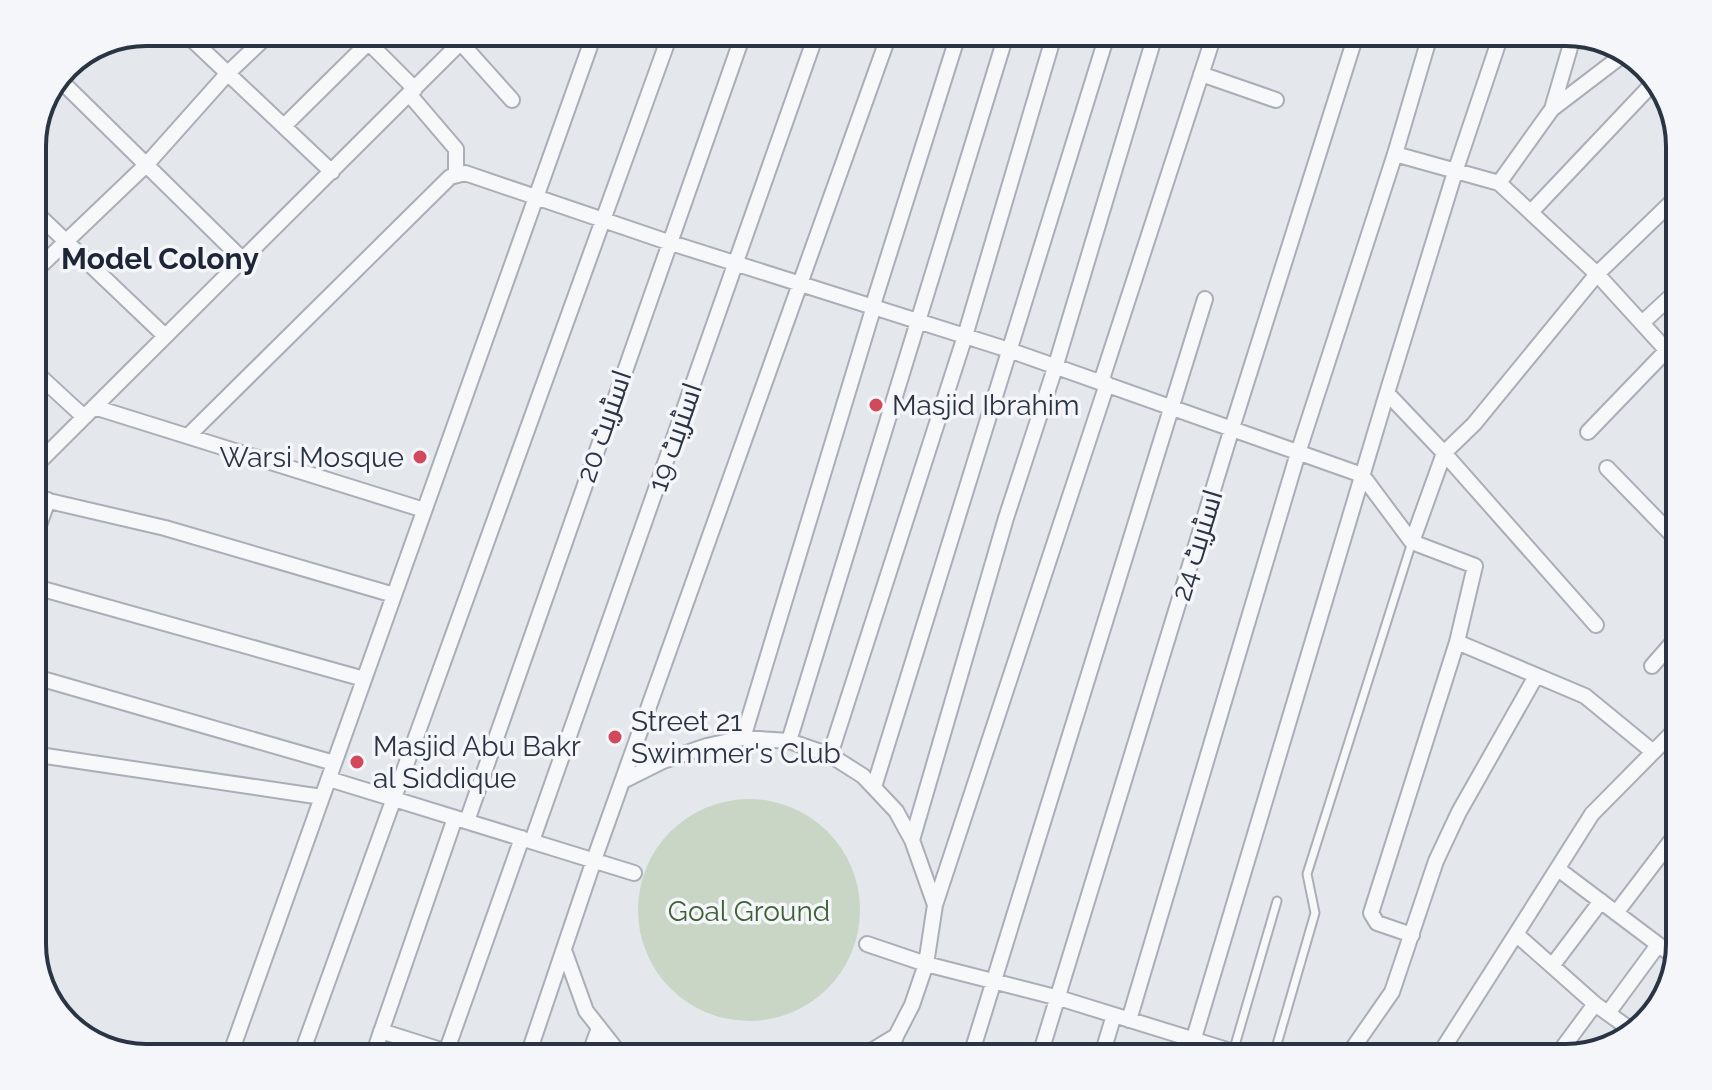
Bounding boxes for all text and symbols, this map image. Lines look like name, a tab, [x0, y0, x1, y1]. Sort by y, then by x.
district label: Model Colony	[61, 241, 259, 276]
street label: اسٹریٹ 20	[569, 366, 639, 486]
street label: اسٹریٹ 19	[641, 378, 709, 496]
place label: Masjid Ibrahim	[892, 389, 1080, 422]
marker: Masjid Ibrahim	[867, 396, 885, 414]
place label: Warsi Mosque	[219, 441, 404, 474]
marker: Warsi Mosque	[411, 448, 429, 466]
street label: اسٹریٹ 24	[1164, 485, 1230, 605]
place label: Street 21 Swimmer's Club	[631, 705, 841, 770]
marker: Street 21 Swimmer's Club	[606, 728, 624, 746]
place label: Masjid Abu Bakr al Siddique	[373, 730, 581, 795]
marker: Masjid Abu Bakr al Siddique	[348, 753, 366, 771]
park label: Goal Ground	[668, 895, 830, 928]

